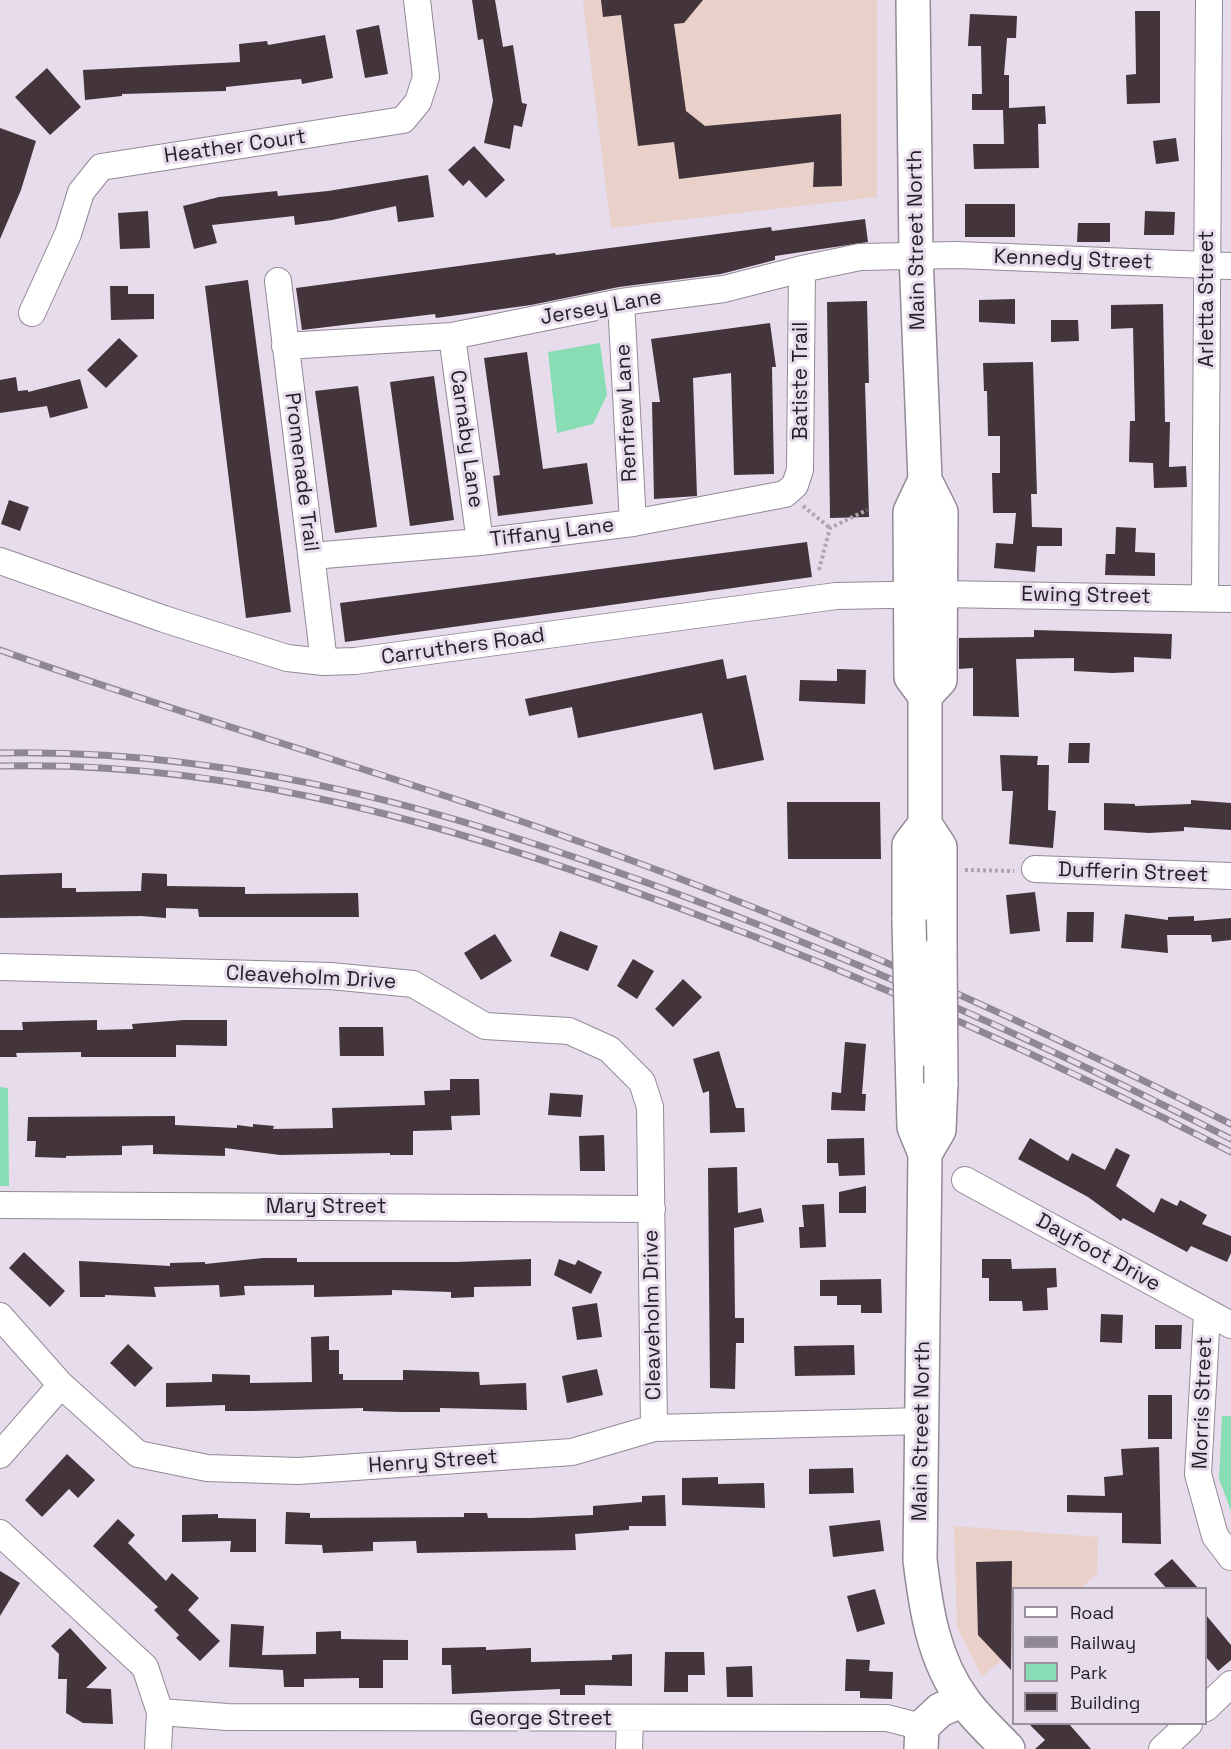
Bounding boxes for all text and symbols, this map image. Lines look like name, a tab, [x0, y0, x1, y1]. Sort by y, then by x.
street label: Heather Court	[163, 125, 307, 169]
street label: Main Street North	[903, 149, 931, 331]
street label: Arletta Street	[1194, 231, 1220, 367]
street label: Kennedy Street	[993, 245, 1153, 275]
street label: Jersey Lane	[538, 285, 664, 331]
street label: Batiste Trail	[788, 322, 814, 440]
street label: Renfrew Lane	[611, 343, 643, 483]
street label: Carnaby Lane	[444, 368, 488, 510]
street label: Promenade Trail	[279, 391, 323, 553]
street label: Tiffany Lane	[488, 513, 616, 553]
street label: Ewing Street	[1021, 582, 1151, 610]
street label: Carruthers Road	[380, 623, 546, 671]
street label: Dufferin Street	[1057, 858, 1209, 888]
street label: Cleaveholm Drive	[225, 961, 397, 995]
street label: Mary Street	[266, 1194, 386, 1220]
street label: Dayfoot Drive	[1031, 1208, 1165, 1298]
street label: Cleaveholm Drive	[639, 1229, 667, 1401]
street label: Morris Street	[1188, 1336, 1218, 1470]
street label: Main Street North	[908, 1340, 936, 1522]
street label: Henry Street	[368, 1445, 498, 1479]
legend	[1012, 1587, 1207, 1725]
text: Road	[1070, 1601, 1114, 1624]
text: Railway	[1070, 1631, 1136, 1654]
text: Park	[1070, 1661, 1107, 1684]
text: Building	[1070, 1691, 1140, 1714]
street label: George Street	[470, 1706, 612, 1732]

